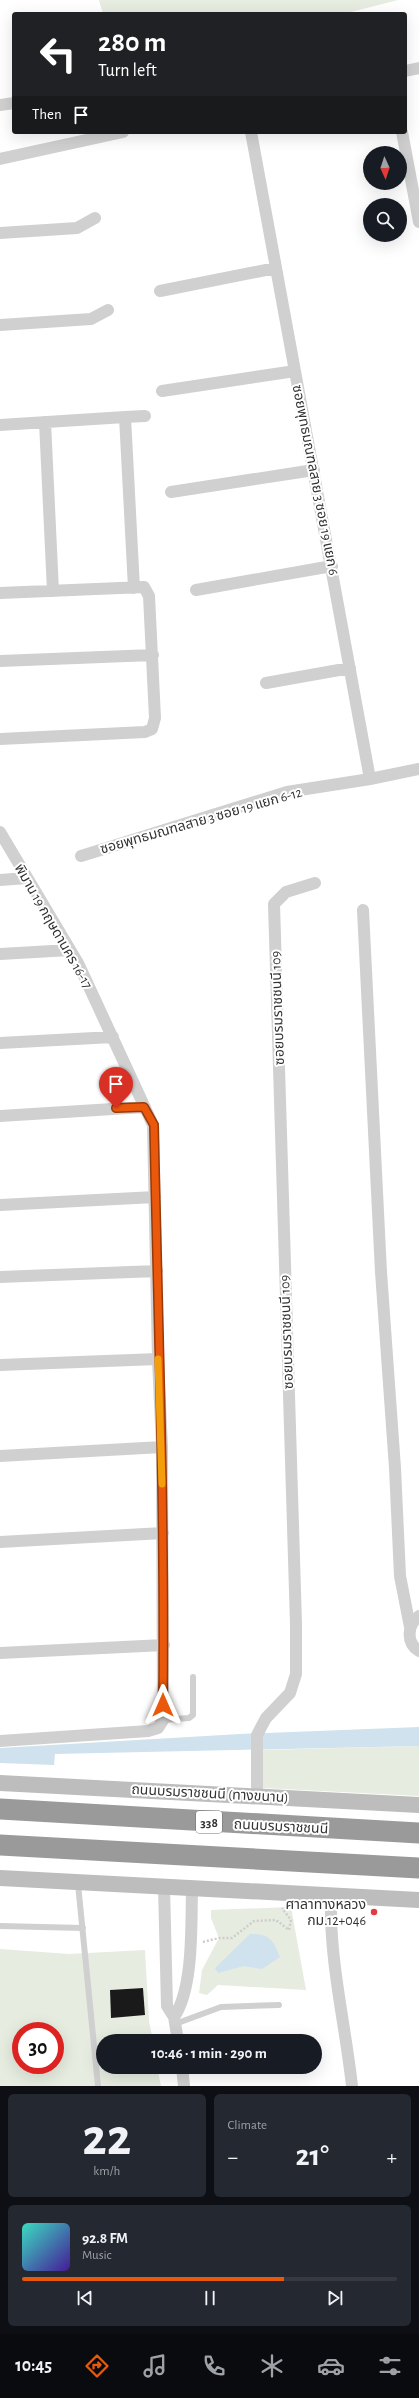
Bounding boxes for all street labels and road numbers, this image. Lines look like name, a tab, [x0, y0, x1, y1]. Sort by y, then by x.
street label: ซอยพุทธมณฑลสาย 3 ซอย 19 แยก 6	[289, 384, 340, 577]
street label: ซอยพุทธมณฑลสาย 3 ซอย 19 แยก 6-12	[99, 785, 304, 857]
street label: พิมาน 19 กฤษดานคร 16-17	[12, 862, 95, 991]
street label: ซอยบรมราชชนนี 109	[268, 951, 287, 1065]
street label: ซอยบรมราชชนนี 109	[277, 1275, 296, 1389]
street label: ถนนบรมราชชนนี (ทางขนาน)	[131, 1782, 289, 1805]
road number: 338	[196, 1811, 222, 1833]
street label: ถนนบรมราชชนนี	[233, 1817, 329, 1836]

